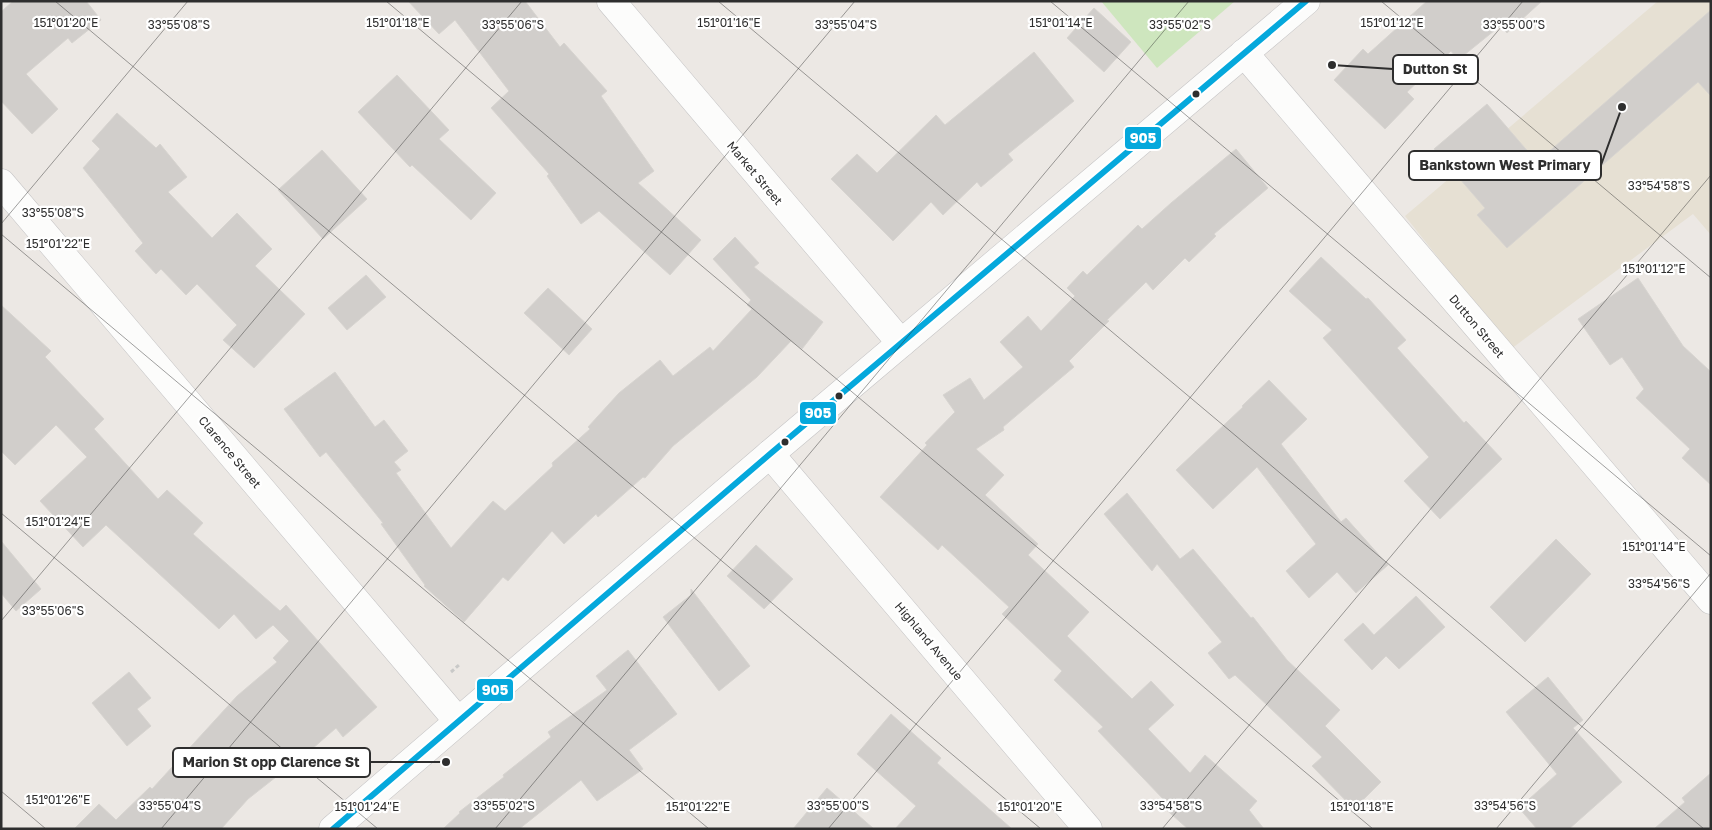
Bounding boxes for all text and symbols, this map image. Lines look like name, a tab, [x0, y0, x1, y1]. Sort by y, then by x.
text: 151°01'20"E	[34, 15, 98, 30]
text: 151°01'18"E	[366, 15, 430, 30]
text: 151°01'16"E	[697, 15, 761, 30]
text: 151°01'14"E	[1029, 15, 1093, 30]
text: 151°01'12"E	[1360, 15, 1424, 30]
text: 33°55'08"S	[148, 17, 211, 32]
text: 33°55'06"S	[482, 17, 544, 32]
text: 33°55'04"S	[815, 17, 878, 32]
text: 33°55'02"S	[1149, 17, 1211, 32]
text: 33°55'00"S	[1483, 17, 1546, 32]
callout: Dutton St	[1393, 55, 1478, 84]
text: Dutton St	[1403, 60, 1468, 77]
unlabelled marker	[1191, 89, 1201, 99]
line badge: 905	[1124, 126, 1162, 150]
text: 905	[1130, 129, 1157, 146]
street label: Market Street	[724, 138, 786, 208]
callout: Bankstown West Primary	[1409, 151, 1601, 180]
text: Bankstown West Primary	[1419, 156, 1591, 173]
text: 33°54'58"S	[1628, 178, 1690, 193]
text: 33°55'08"S	[22, 205, 85, 220]
text: 151°01'22"E	[26, 236, 90, 251]
text: 151°01'12"E	[1622, 261, 1686, 276]
street label: Dutton Street	[1446, 291, 1508, 361]
unlabelled marker	[834, 391, 844, 401]
line badge: 905	[799, 401, 837, 425]
text: 905	[805, 404, 832, 421]
street label: Clarence Street	[195, 413, 265, 491]
unlabelled marker	[780, 437, 790, 447]
text: 151°01'24"E	[26, 514, 90, 529]
text: 151°01'14"E	[1622, 539, 1686, 554]
text: 33°54'56"S	[1628, 576, 1690, 591]
street label: Highland Avenue	[892, 599, 966, 683]
text: 33°55'06"S	[22, 603, 84, 618]
line badge: 905	[476, 678, 514, 702]
text: 905	[482, 681, 509, 698]
callout: Marion St opp Clarence St	[173, 748, 370, 777]
text: Marion St opp Clarence St	[182, 753, 360, 770]
text: 151°01'26"E	[26, 792, 90, 807]
text: 33°55'04"S	[139, 798, 202, 813]
text: 33°55'02"S	[473, 798, 535, 813]
text: 33°55'00"S	[807, 798, 870, 813]
text: 33°54'58"S	[1140, 798, 1202, 813]
text: 33°54'56"S	[1474, 798, 1536, 813]
text: 151°01'24"E	[335, 799, 399, 814]
text: 151°01'22"E	[666, 799, 730, 814]
text: 151°01'20"E	[998, 799, 1062, 814]
text: 151°01'18"E	[1330, 799, 1394, 814]

